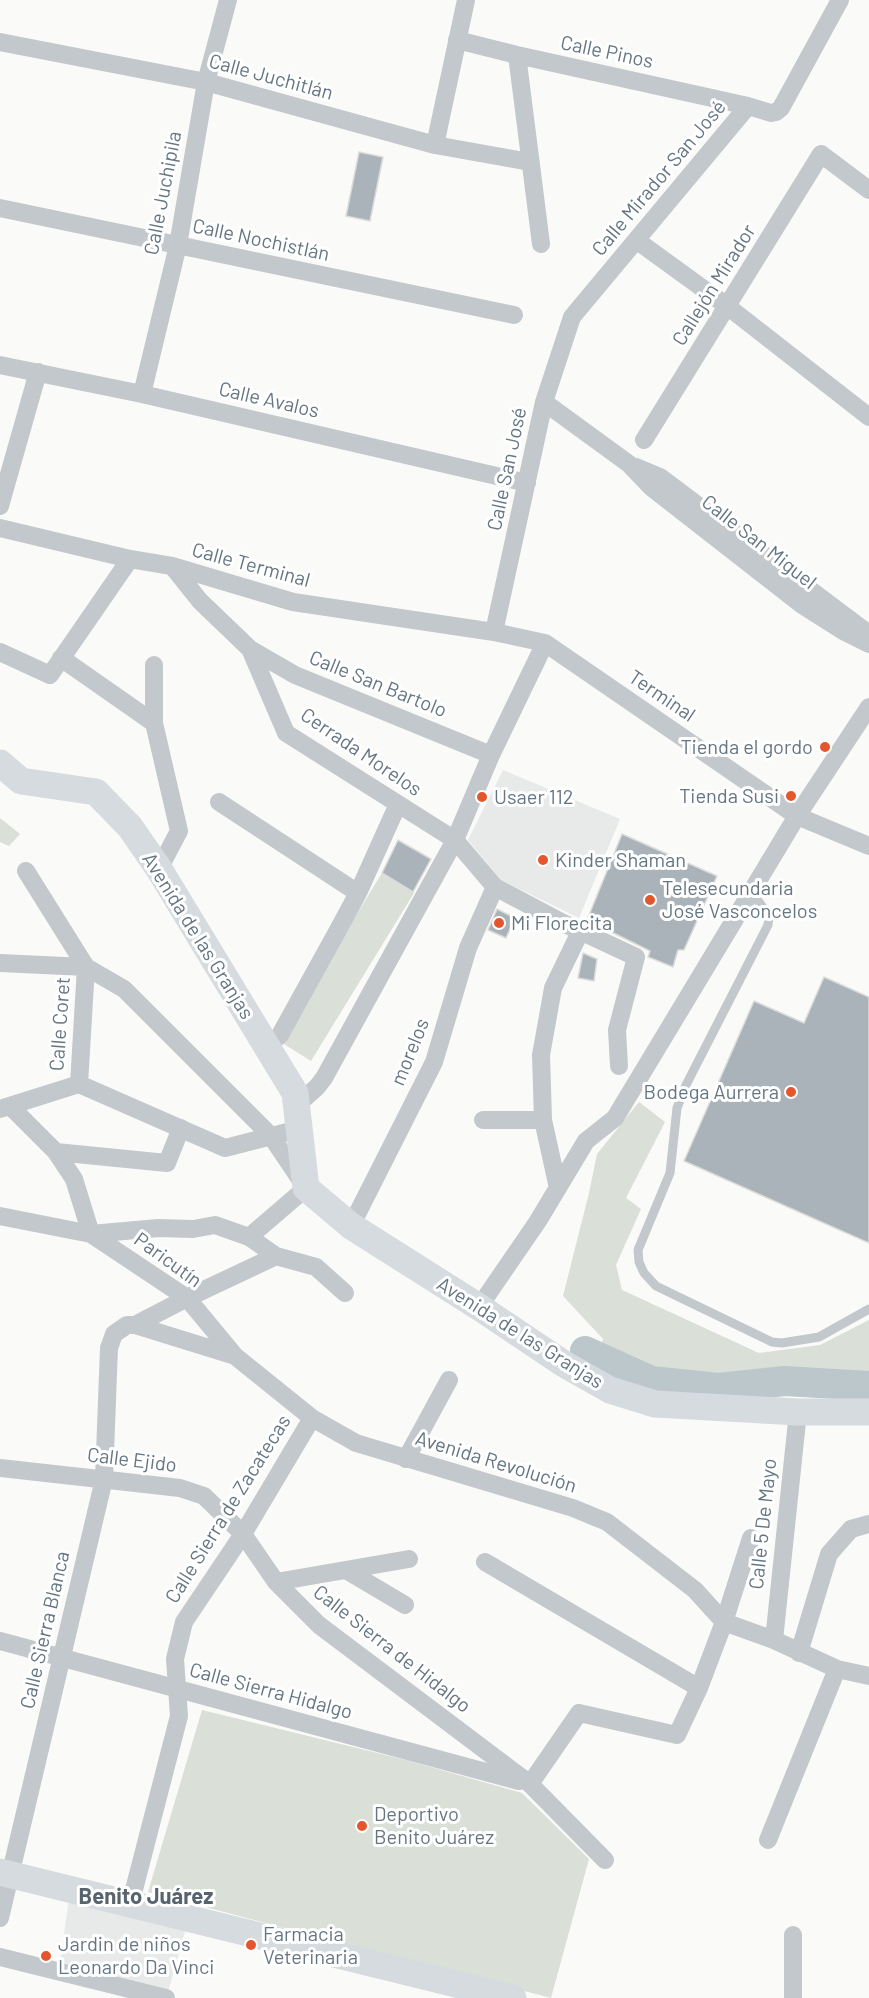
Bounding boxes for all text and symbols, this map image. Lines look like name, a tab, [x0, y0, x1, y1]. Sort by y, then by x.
street label: Calle Pinos	[558, 30, 656, 74]
street label: Calle Juchitlán	[206, 49, 336, 105]
street label: Calle Mirador San José	[587, 95, 731, 261]
street label: Calle Juchipila	[139, 129, 187, 257]
street label: Calle Nochistlán	[190, 214, 332, 266]
street label: Callejón Mirador	[667, 220, 761, 350]
street label: Calle Avalos	[216, 377, 322, 423]
street label: Calle San José	[482, 405, 532, 533]
street label: Calle San Miguel	[697, 490, 821, 594]
street label: Calle Terminal	[189, 538, 313, 592]
street label: Calle San Bartolo	[306, 645, 450, 723]
street label: Terminal	[624, 665, 700, 727]
street label: Cerrada Morelos	[296, 703, 426, 801]
place label: Tienda el gordo	[681, 735, 813, 759]
marker: Tienda el gordo	[818, 740, 832, 754]
place label: Tienda Susi	[679, 784, 779, 808]
place label: Usaer 112	[494, 785, 574, 809]
marker: Tienda Susi	[784, 789, 798, 803]
marker: Usaer 112	[475, 790, 489, 804]
street label: Avenida de las Granjas	[137, 848, 259, 1024]
place label: Kinder Shaman	[555, 848, 686, 872]
marker: Kinder Shaman	[536, 853, 550, 867]
place label: Telesecundaria José Vasconcelos	[662, 876, 817, 923]
marker: Telesecundaria José Vasconcelos	[643, 893, 657, 907]
place label: Mi Florecita	[511, 911, 612, 935]
marker: Mi Florecita	[492, 916, 506, 930]
street label: Calle Coret	[45, 976, 75, 1072]
street label: morelos	[386, 1015, 434, 1089]
place label: Bodega Aurrera	[644, 1080, 779, 1104]
marker: Bodega Aurrera	[784, 1085, 798, 1099]
street label: Paricutín	[129, 1227, 207, 1293]
street label: Avenida de las Granjas	[432, 1272, 608, 1394]
street label: Calle Sierra de Zacatecas	[160, 1410, 296, 1608]
street label: Avenida Revolución	[412, 1426, 580, 1498]
street label: Calle Ejido	[86, 1443, 178, 1477]
street label: Calle 5 De Mayo	[744, 1457, 782, 1591]
street label: Calle Sierra Blanca	[15, 1549, 75, 1711]
street label: Calle Sierra de Hidalgo	[308, 1580, 476, 1718]
street label: Calle Sierra Hidalgo	[187, 1658, 355, 1724]
place label: Deportivo Benito Juárez	[374, 1802, 494, 1849]
marker: Deportivo Benito Juárez	[355, 1819, 369, 1833]
district label: Benito Juárez	[79, 1884, 213, 1910]
place label: Farmacia Veterinaria	[263, 1922, 358, 1969]
place label: Jardin de niños Leonardo Da Vinci	[58, 1932, 214, 1979]
marker: Farmacia Veterinaria	[244, 1938, 258, 1952]
marker: Jardin de niños Leonardo Da Vinci	[39, 1949, 53, 1963]

